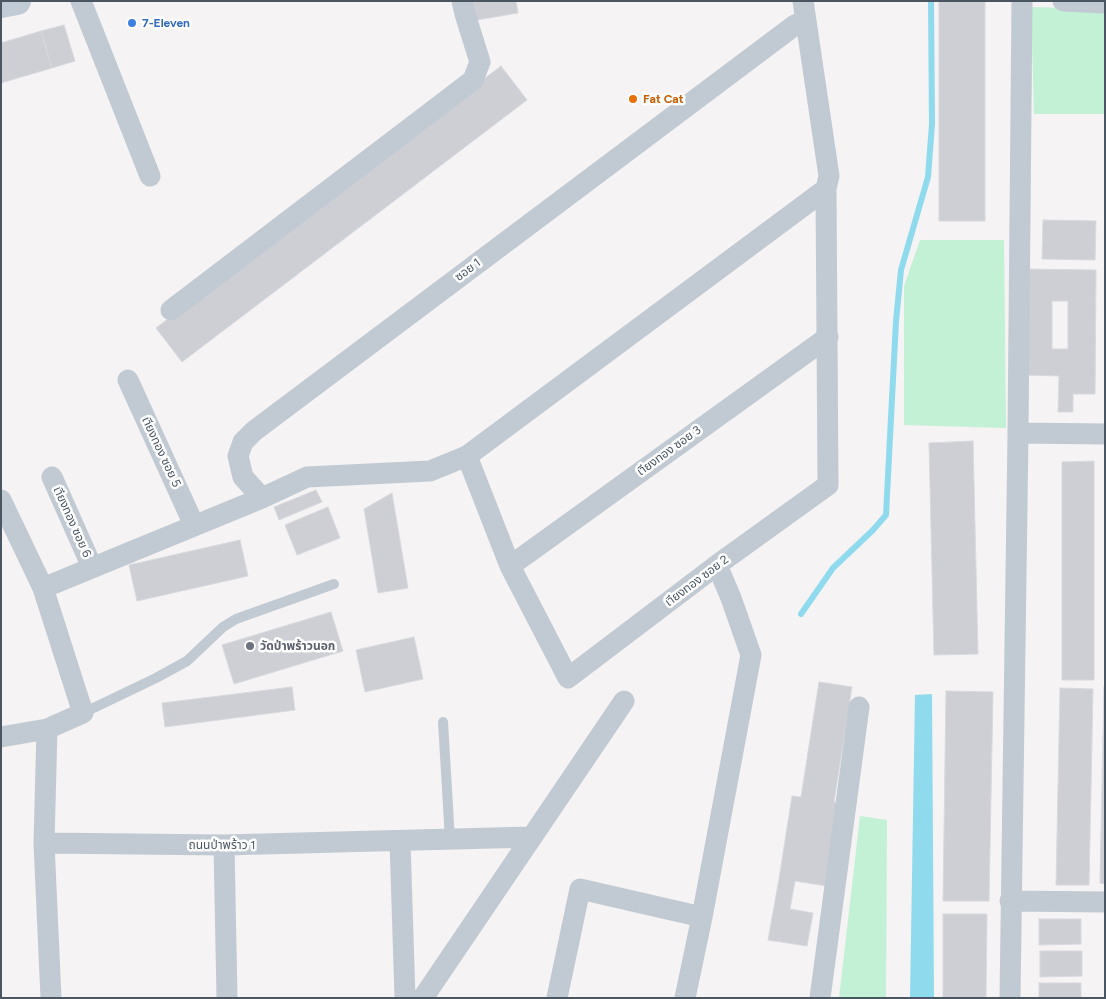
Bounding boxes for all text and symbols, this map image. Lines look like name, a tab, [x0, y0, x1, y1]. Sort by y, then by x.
place label: 7-Eleven	[142, 16, 190, 30]
marker: 7-Eleven	[126, 17, 138, 29]
place label: Fat Cat	[643, 92, 684, 106]
marker: Fat Cat	[627, 93, 639, 105]
street label: ซอย 1	[452, 256, 484, 284]
street label: เาียงทอง ซอย 5	[138, 414, 184, 490]
street label: เาียงทอง ซอย 3	[634, 423, 704, 479]
street label: เาียงทอง ซอย 6	[50, 484, 94, 560]
street label: เาียงทอง ซอย 2	[662, 552, 732, 610]
place label: วัดป่าพร้าวนอก	[260, 639, 335, 653]
marker: วัดป่าพร้าวนอก	[244, 640, 256, 652]
street label: ถนนป่าพร้าว 1	[189, 838, 255, 852]

